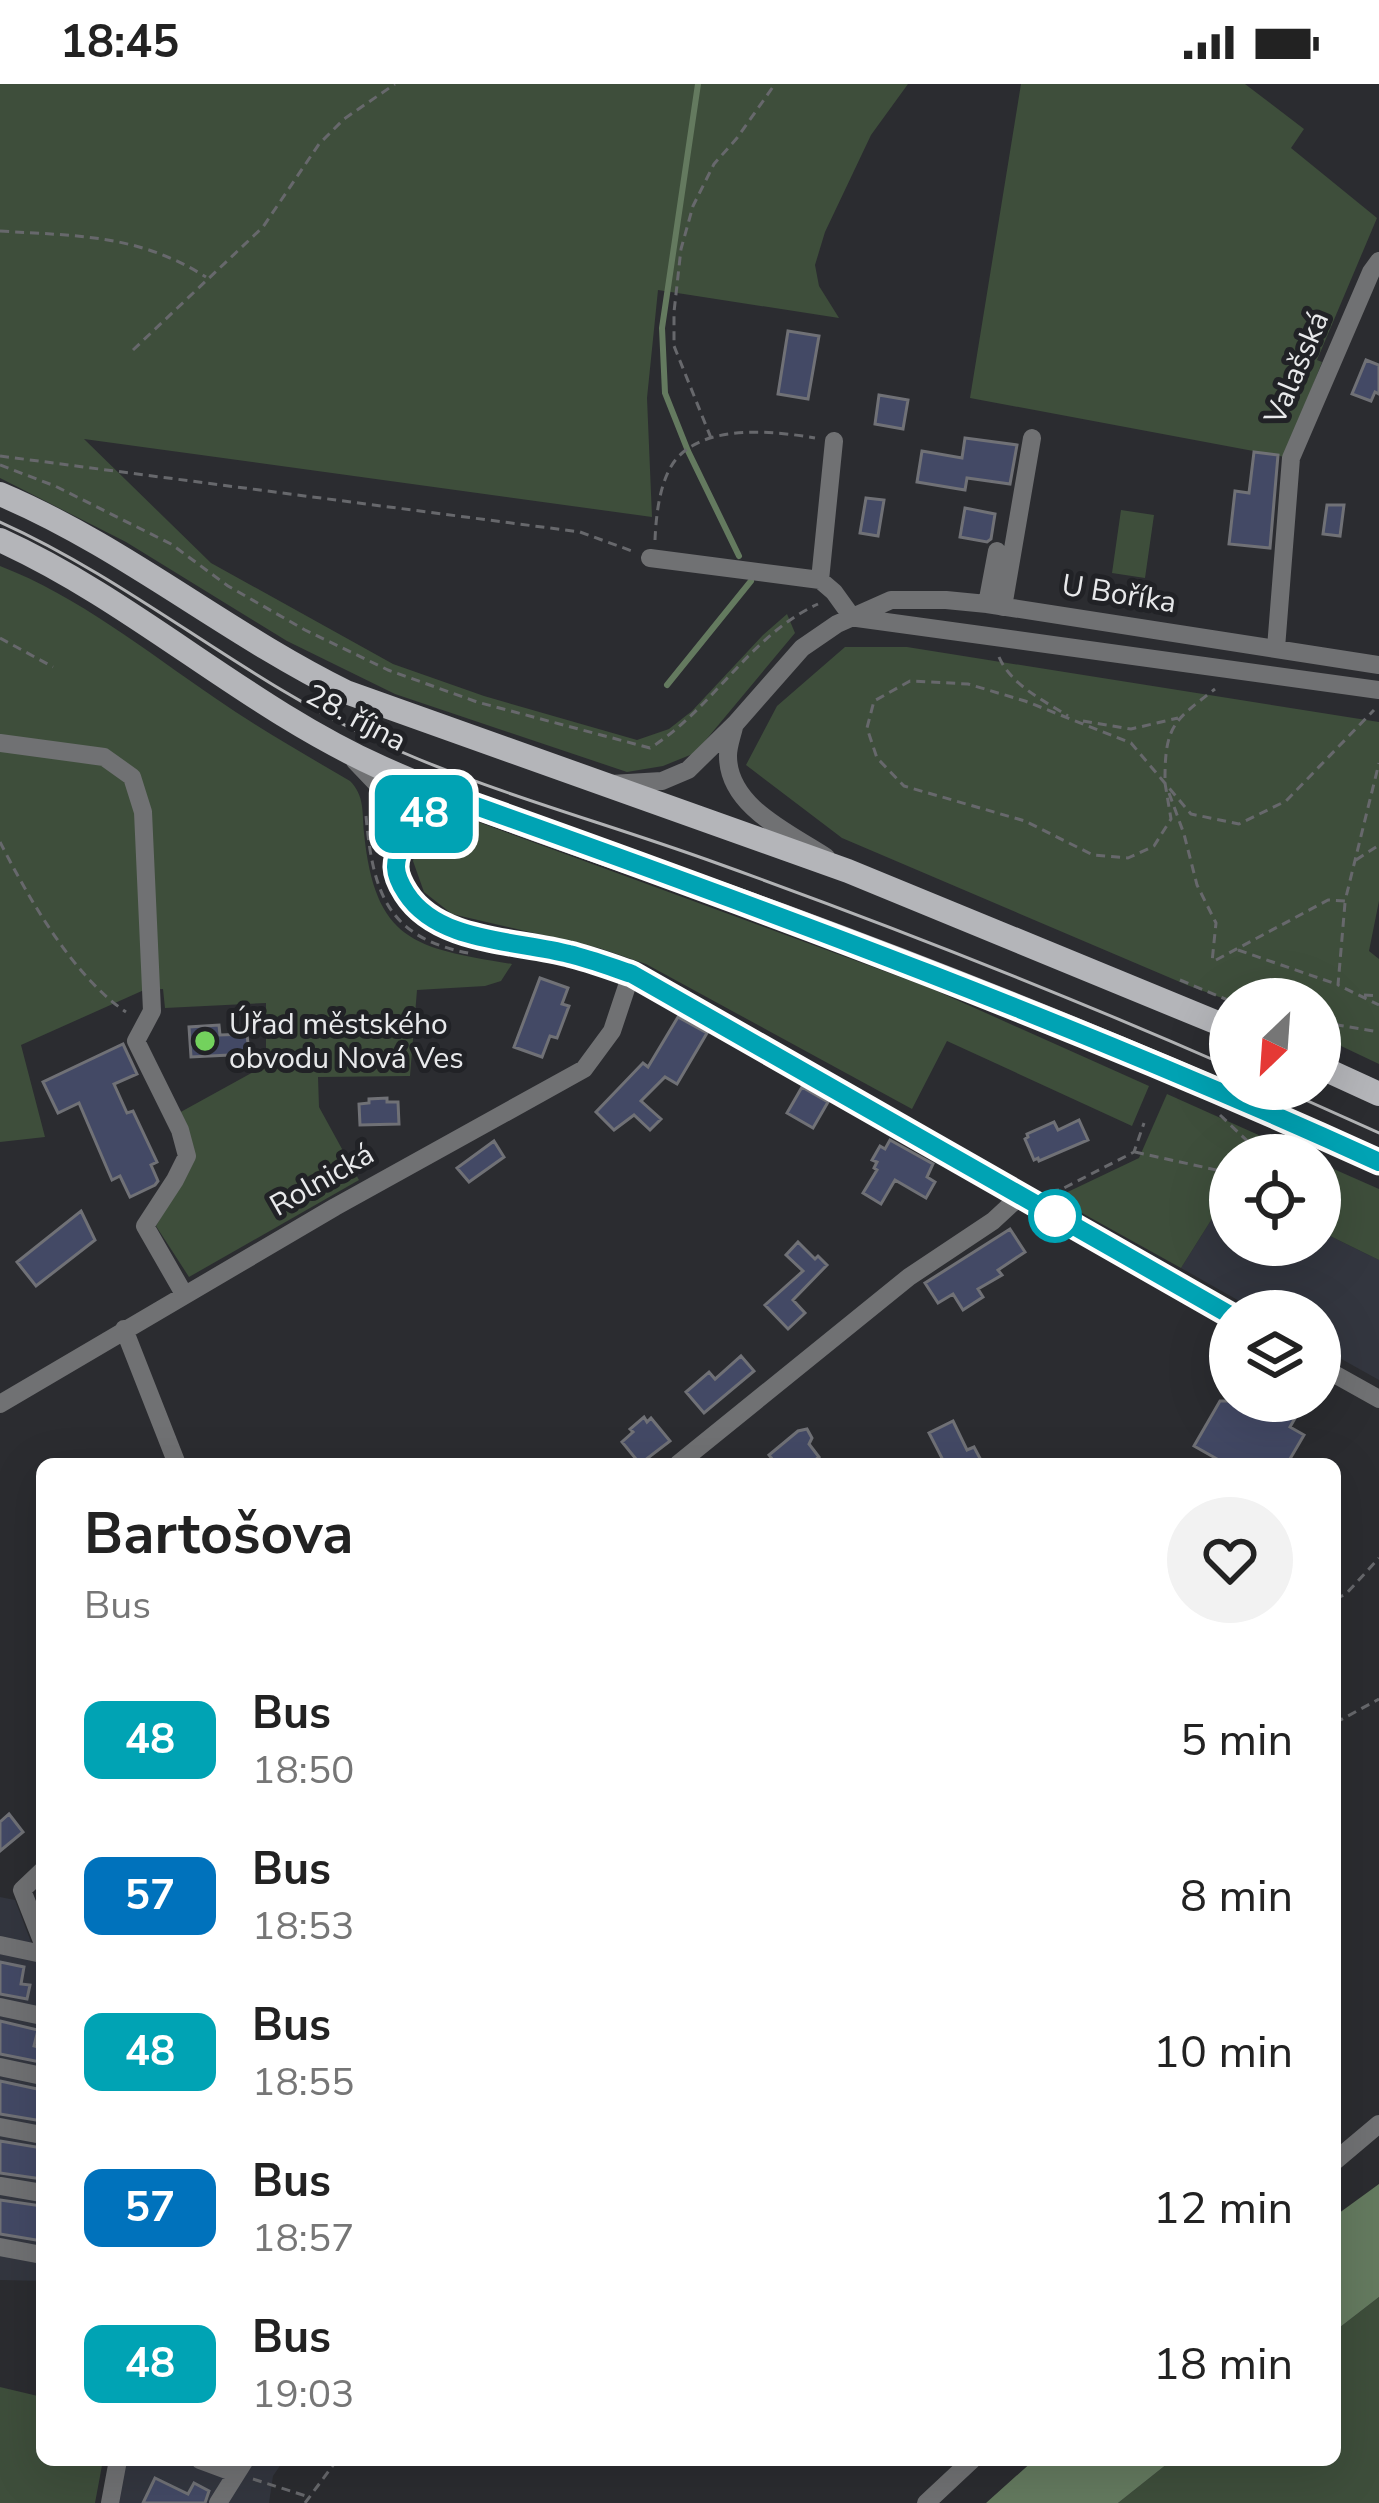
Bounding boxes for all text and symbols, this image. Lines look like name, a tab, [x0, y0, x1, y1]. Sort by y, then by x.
text: 18:45	[60, 12, 179, 73]
street label: Valašská	[1254, 305, 1339, 432]
street label: U Boříka	[1059, 565, 1179, 623]
street label: 28. října	[299, 674, 413, 762]
line badge: 48	[370, 775, 478, 853]
text: 48	[399, 785, 449, 842]
north arrow	[1209, 978, 1341, 1110]
map controls	[1209, 978, 1341, 1422]
place label: Úřad městského obvodu Nová Ves	[229, 1004, 464, 1079]
marker: Úřad městského obvodu Nová Ves	[192, 1028, 218, 1054]
street label: Rolnická	[262, 1134, 382, 1226]
button: locate	[1209, 1134, 1341, 1266]
unlabelled marker	[1030, 1191, 1080, 1241]
button: layers	[1209, 1290, 1341, 1422]
text: Bartošova	[84, 1495, 354, 1573]
button: heart	[1167, 1497, 1293, 1623]
text: Bus	[84, 1579, 151, 1632]
text: Bus	[252, 1683, 331, 1744]
text: 5 min	[1180, 1710, 1293, 1771]
text: 48	[125, 1711, 175, 1768]
text: 18:50	[252, 1744, 355, 1797]
text: Bus	[252, 1839, 331, 1900]
text: 8 min	[1180, 1866, 1293, 1927]
text: 57	[125, 1867, 175, 1924]
text: 18:53	[252, 1900, 355, 1953]
text: Bus	[252, 1995, 331, 2056]
text: 10 min	[1153, 2022, 1293, 2083]
text: 48	[125, 2023, 175, 2080]
text: 18:55	[252, 2056, 355, 2109]
text: Bus	[252, 2151, 331, 2212]
text: 12 min	[1153, 2178, 1293, 2239]
text: 57	[125, 2179, 175, 2236]
text: 18:57	[252, 2212, 355, 2265]
text: Bus	[252, 2307, 331, 2368]
text: 18 min	[1153, 2334, 1293, 2395]
text: 48	[125, 2335, 175, 2392]
text: 19:03	[252, 2368, 355, 2421]

